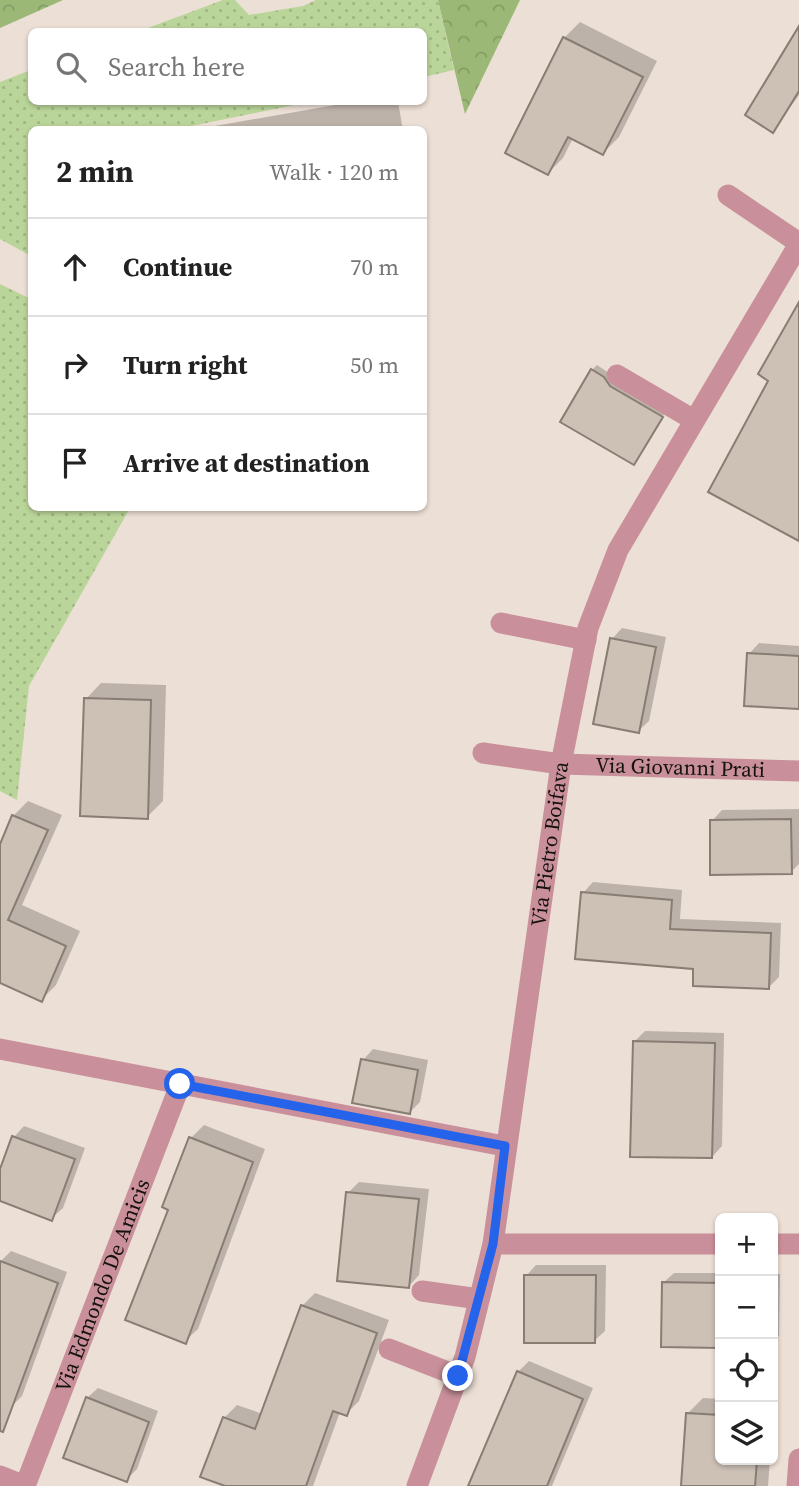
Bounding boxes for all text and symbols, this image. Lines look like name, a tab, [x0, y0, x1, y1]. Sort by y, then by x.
search box	[28, 28, 427, 105]
icon: search	[52, 48, 90, 86]
text: Search here	[108, 49, 245, 85]
text: 2 min	[56, 151, 134, 192]
text: Walk · 120 m	[269, 156, 399, 188]
icon: ahead	[56, 248, 94, 286]
text: Continue	[123, 249, 232, 285]
text: 70 m	[350, 251, 399, 283]
icon: right	[56, 346, 94, 384]
text: Turn right	[123, 347, 247, 383]
text: 50 m	[350, 349, 399, 381]
icon: arrive	[56, 444, 94, 482]
text: Arrive at destination	[123, 445, 370, 481]
street label: Via Giovanni Prati	[595, 750, 765, 784]
street label: Via Pietro Boifava	[523, 759, 575, 929]
route start	[164, 1068, 195, 1099]
street label: Via Edmondo De Amicis	[48, 1174, 156, 1396]
map controls	[715, 1213, 778, 1465]
button: +	[715, 1213, 778, 1276]
button: −	[715, 1276, 778, 1339]
button: locate	[715, 1339, 778, 1402]
route end	[442, 1360, 473, 1391]
button: layers	[715, 1402, 778, 1465]

